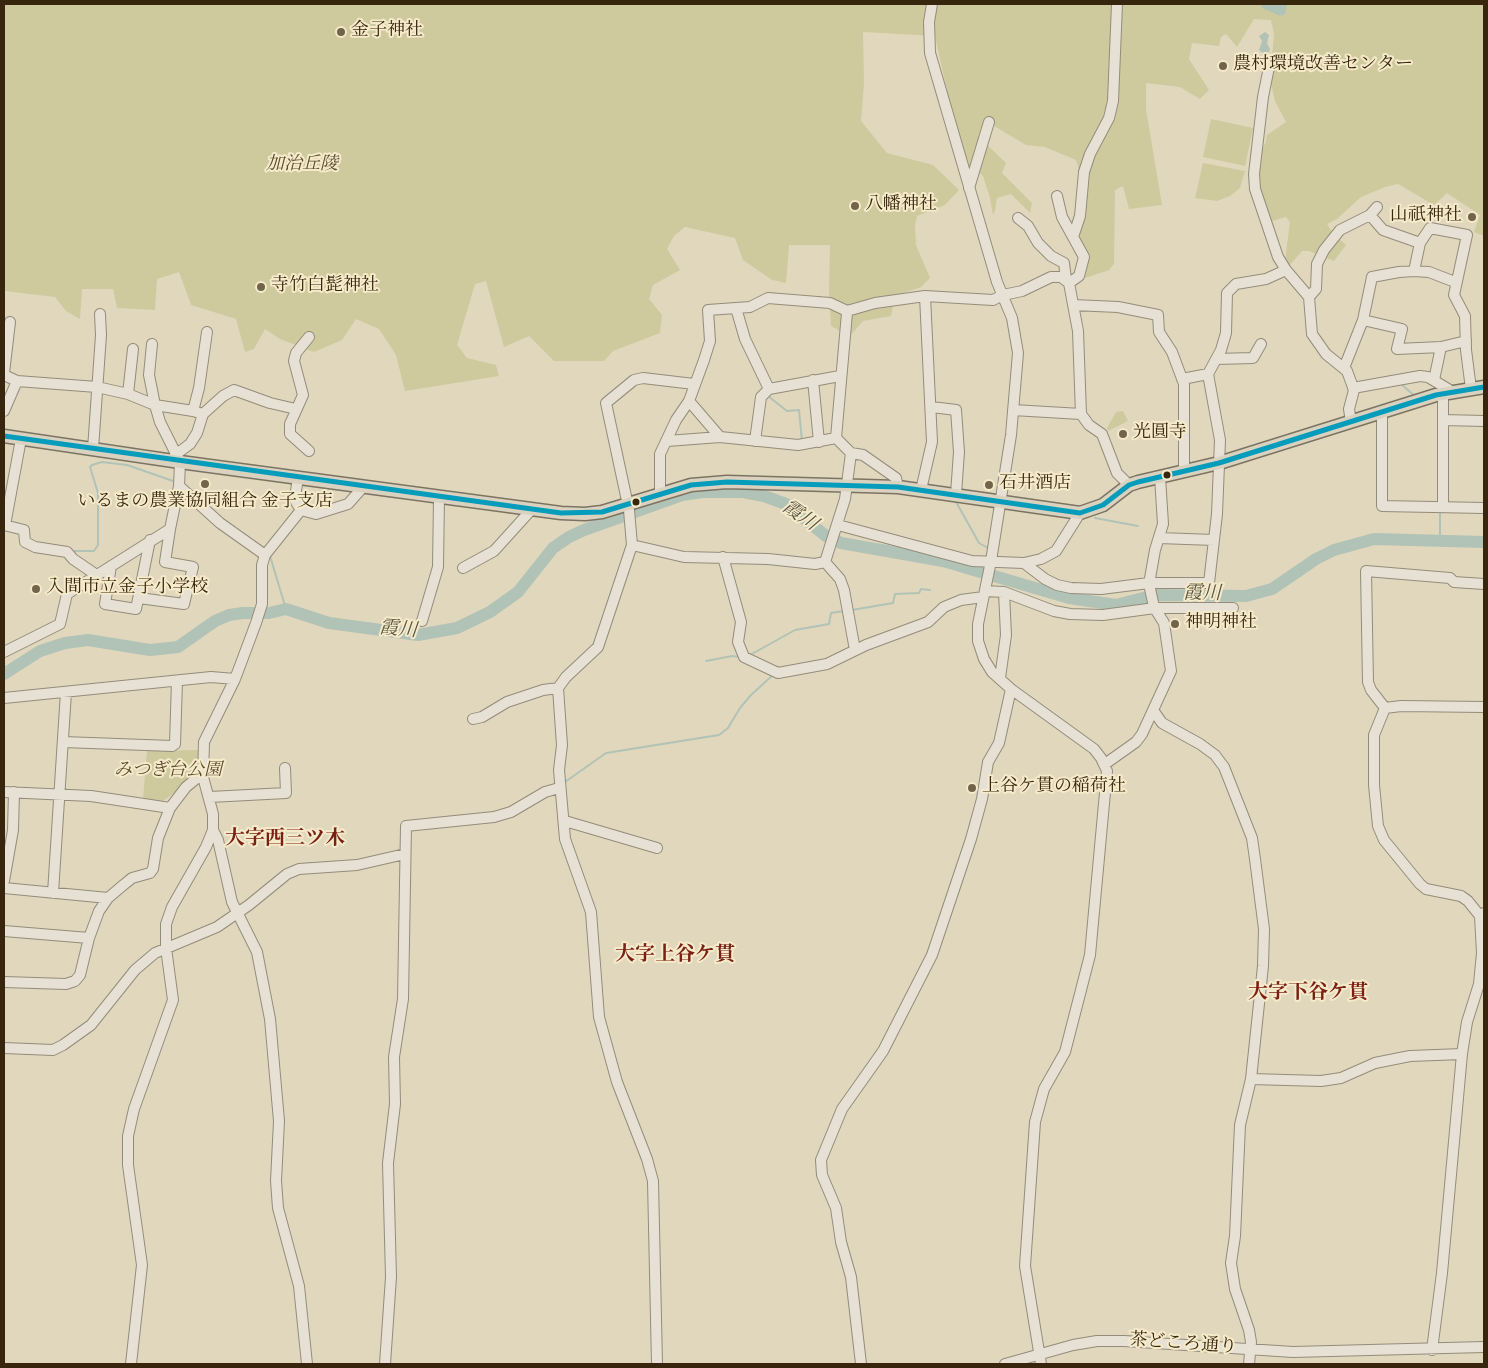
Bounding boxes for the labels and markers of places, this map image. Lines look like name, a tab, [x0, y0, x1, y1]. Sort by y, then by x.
place label: 金子神社	[351, 21, 423, 43]
marker: 金子神社	[335, 26, 347, 38]
place label: 農村環境改善センター	[1233, 55, 1413, 77]
marker: 農村環境改善センター	[1217, 60, 1229, 72]
place label: 八幡神社	[865, 195, 937, 217]
marker: 八幡神社	[849, 200, 861, 212]
place label: 山祇神社	[1390, 206, 1462, 228]
marker: 山祇神社	[1466, 211, 1478, 223]
place label: 寺竹白髭神社	[271, 276, 379, 298]
marker: 寺竹白髭神社	[255, 281, 267, 293]
place label: 光圓寺	[1133, 423, 1187, 445]
marker: 光圓寺	[1117, 428, 1129, 440]
unlabelled marker	[1162, 470, 1172, 480]
place label: 石井酒店	[999, 474, 1071, 496]
marker: いるまの農業協同組合 金子支店	[199, 478, 211, 490]
marker: 石井酒店	[983, 479, 995, 491]
place label: いるまの農業協同組合 金子支店	[77, 492, 333, 514]
unlabelled marker	[631, 497, 641, 507]
place label: 入間市立金子小学校	[46, 578, 208, 600]
marker: 入間市立金子小学校	[30, 583, 42, 595]
place label: 神明神社	[1185, 613, 1257, 635]
marker: 神明神社	[1169, 618, 1181, 630]
place label: 上谷ケ貫の稲荷社	[982, 777, 1126, 799]
marker: 上谷ケ貫の稲荷社	[966, 782, 978, 794]

